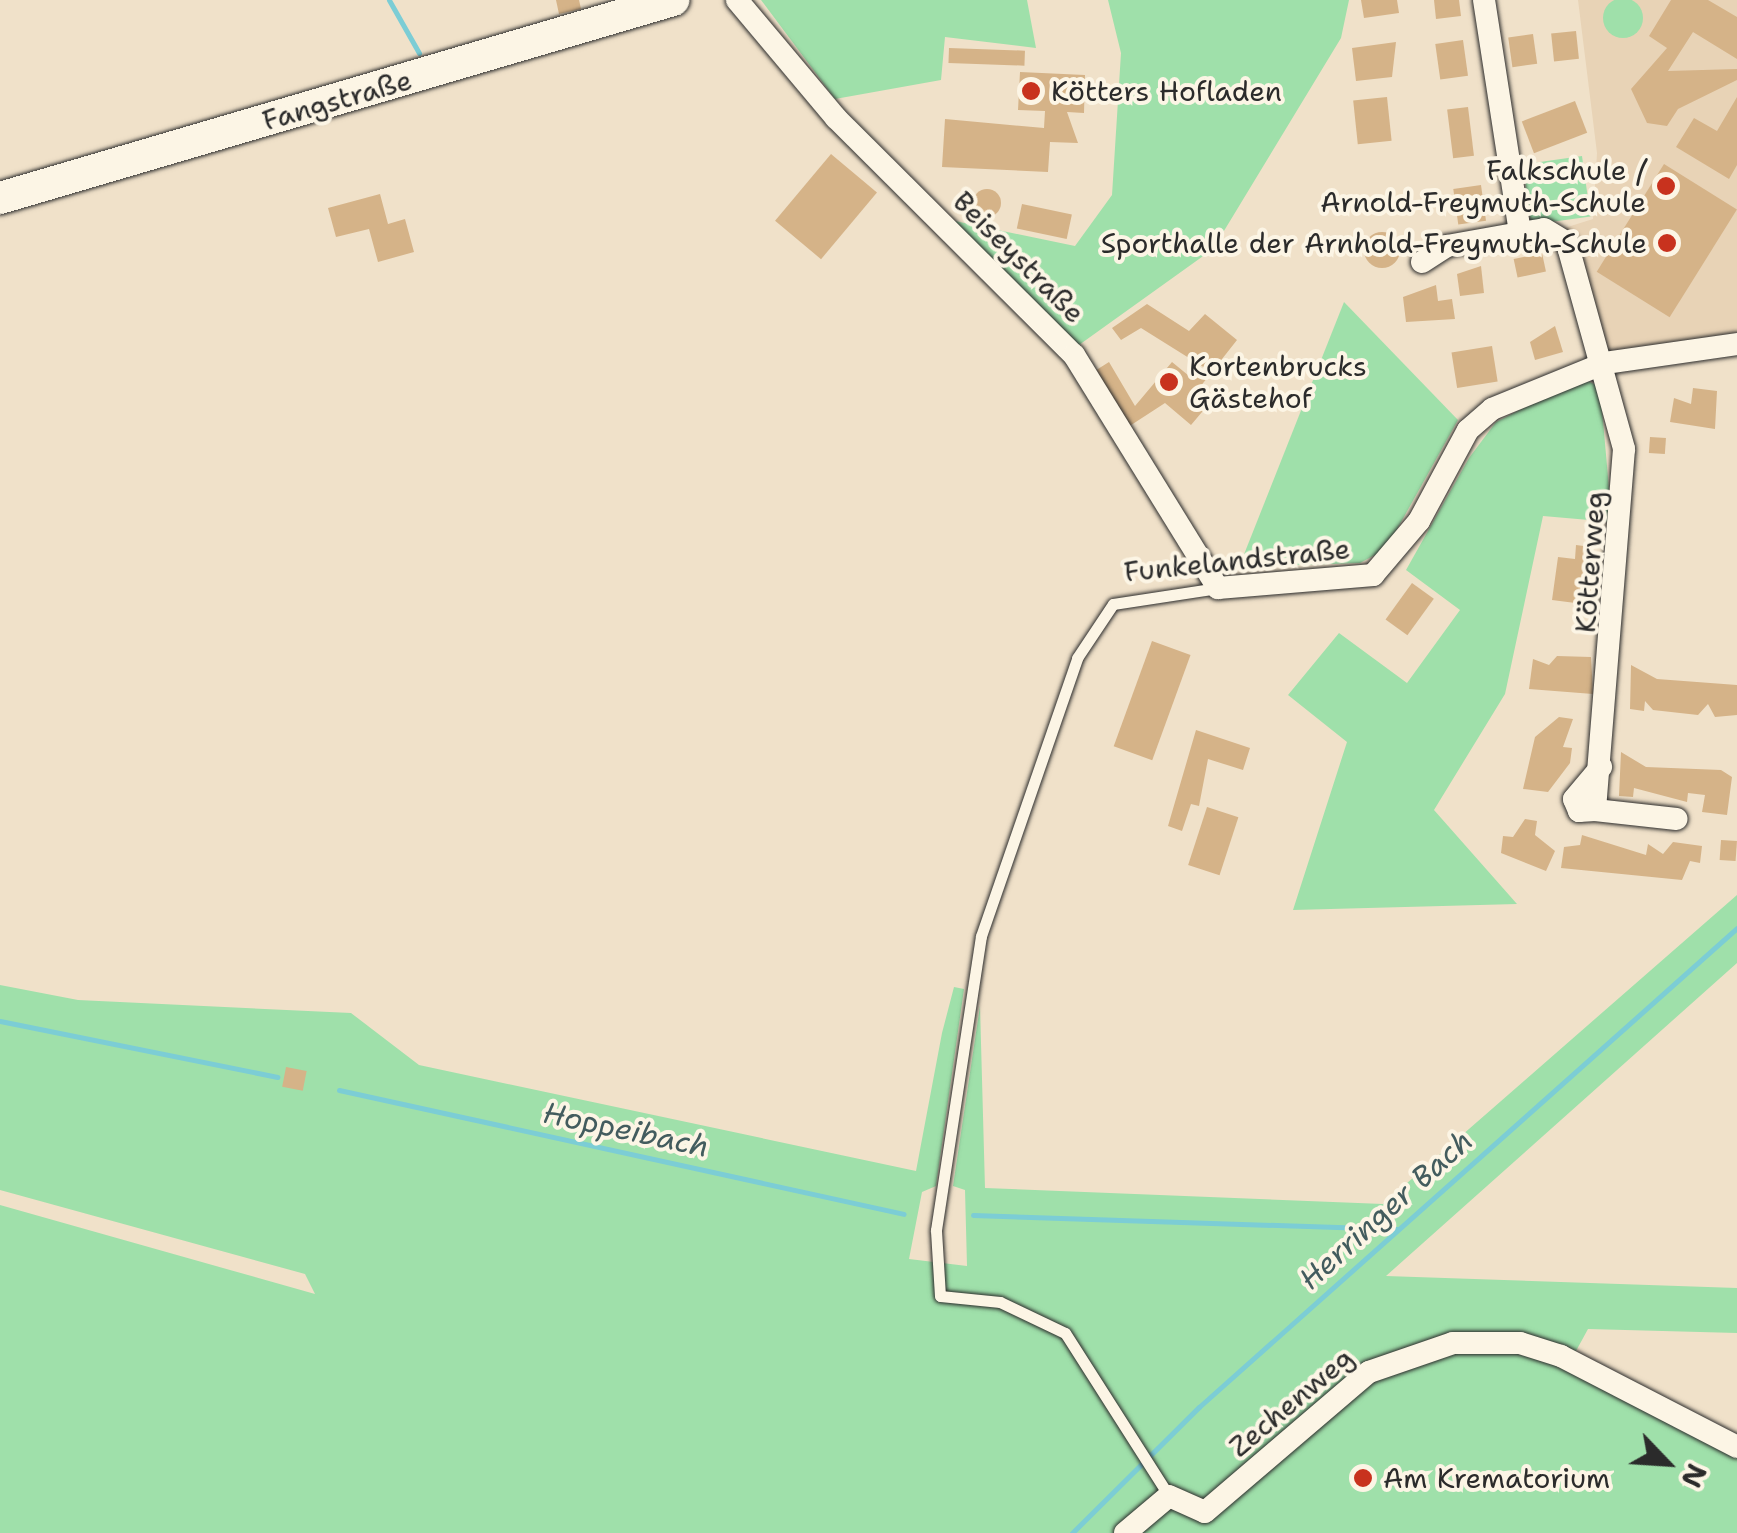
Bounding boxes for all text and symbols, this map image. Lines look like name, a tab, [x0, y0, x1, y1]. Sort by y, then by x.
street label: Fangstraße	[258, 63, 416, 137]
place label: Kötters Hofladen	[1051, 74, 1282, 108]
marker: Kötters Hofladen	[1020, 80, 1042, 102]
place label: Falkschule / Arnold-Freymuth-Schule	[1320, 153, 1646, 219]
marker: Falkschule / Arnold-Freymuth-Schule	[1655, 175, 1677, 197]
street label: Beiseystraße	[946, 184, 1092, 330]
place label: Sporthalle der Arnhold-Freymuth-Schule	[1101, 226, 1647, 260]
marker: Sporthalle der Arnhold-Freymuth-Schule	[1656, 232, 1678, 254]
place label: Kortenbrucks Gästehof	[1189, 349, 1367, 415]
marker: Kortenbrucks Gästehof	[1158, 371, 1180, 393]
street label: Kötterweg	[1568, 490, 1612, 634]
street label: Funkelandstraße	[1122, 531, 1352, 589]
water label: Hoppeibach	[540, 1095, 712, 1165]
water label: Herringer Bach	[1292, 1123, 1480, 1297]
street label: Zechenweg	[1222, 1340, 1360, 1464]
north arrow	[1617, 1413, 1717, 1513]
text: N	[1672, 1458, 1716, 1494]
place label: Am Krematorium	[1383, 1461, 1610, 1495]
marker: Am Krematorium	[1352, 1467, 1374, 1489]

